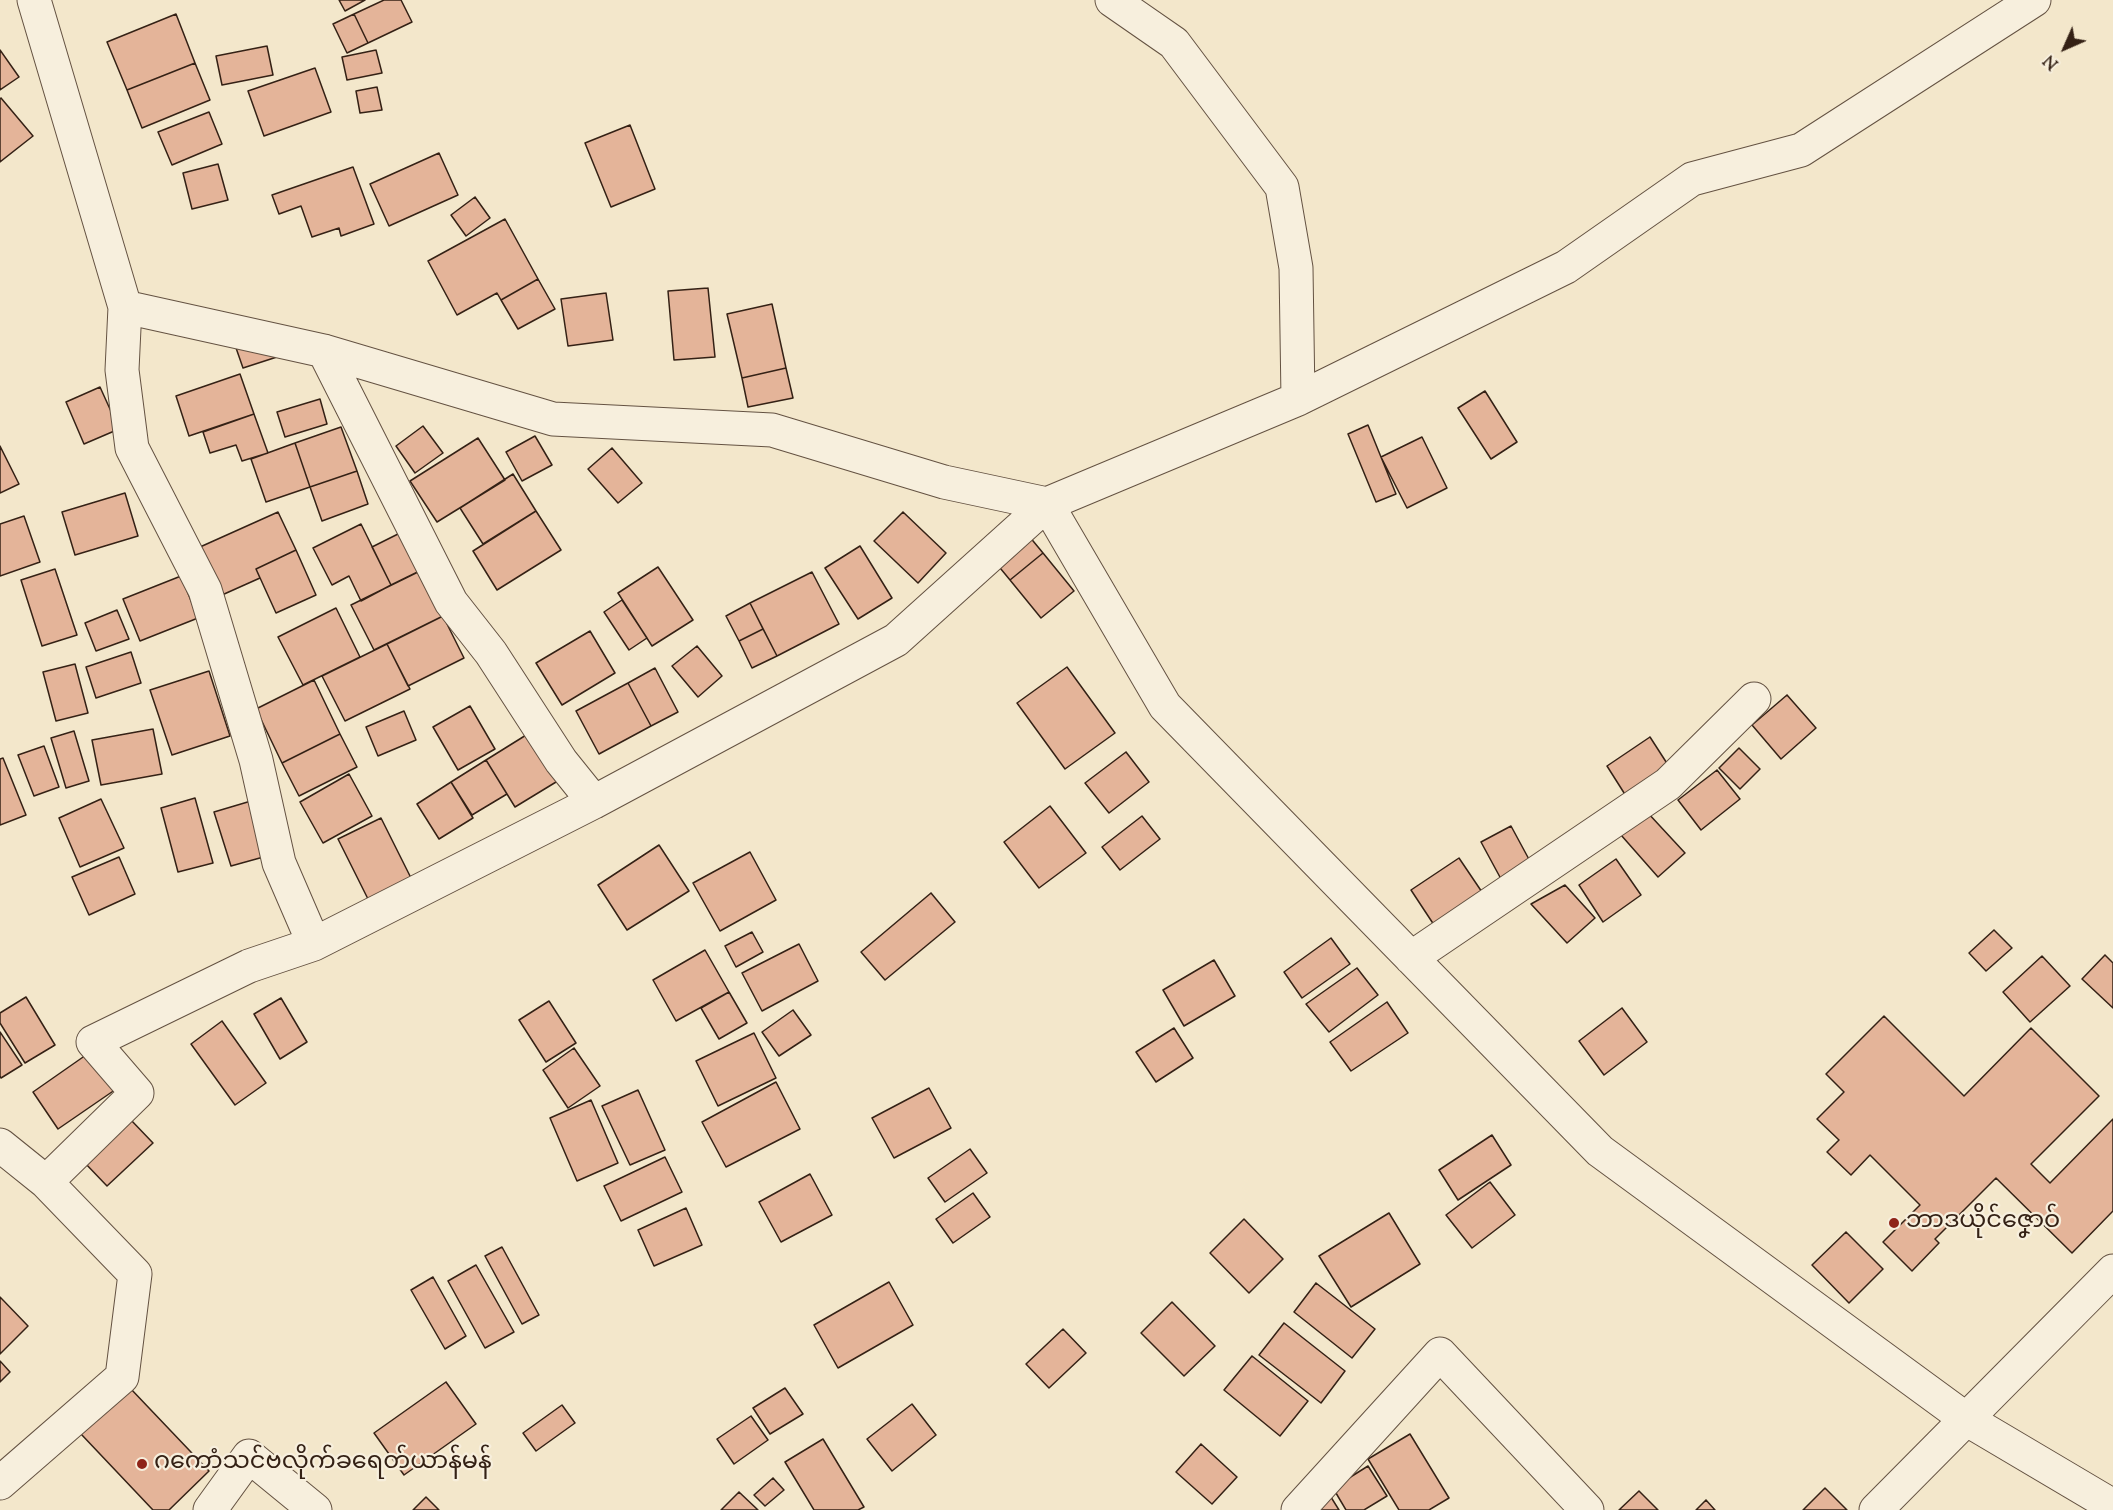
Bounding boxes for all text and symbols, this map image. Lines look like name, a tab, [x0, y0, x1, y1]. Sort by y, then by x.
north arrow	[2035, 18, 2095, 78]
text: N	[2039, 48, 2065, 74]
place label: ဘာဒယိုင်ဇၞောဝ်	[1906, 1209, 2060, 1237]
marker: ဘာဒယိုင်ဇၞောဝ်	[1887, 1216, 1901, 1230]
place label: ဂကောံသင်ဗလိုက်ခရေတ်ယာန်မန်	[154, 1450, 492, 1478]
marker: ဂကောံသင်ဗလိုက်ခရေတ်ယာန်မန်	[135, 1457, 149, 1471]

